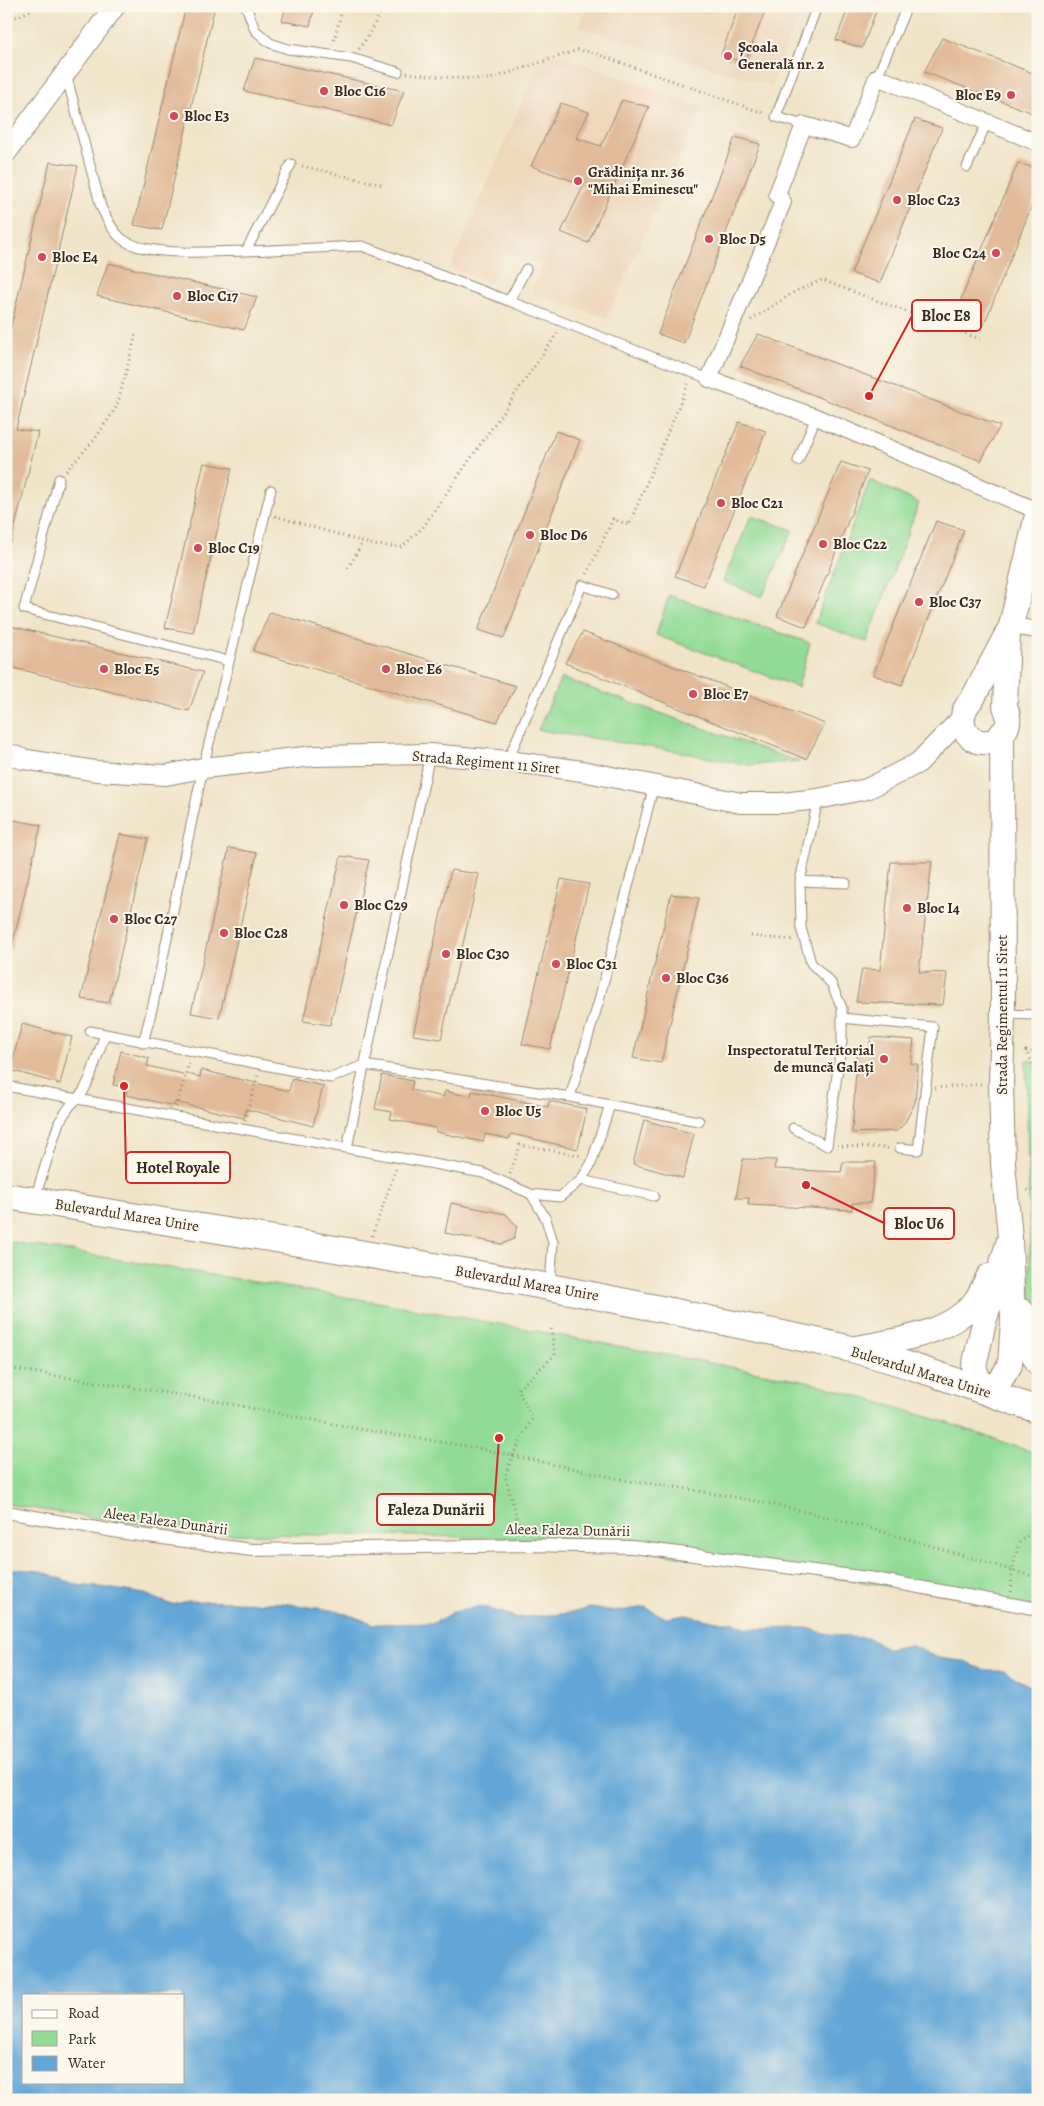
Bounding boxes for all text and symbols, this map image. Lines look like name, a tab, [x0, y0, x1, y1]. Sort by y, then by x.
place label: Școala Generală nr. 2	[738, 37, 825, 74]
marker: Școala Generală nr. 2	[722, 50, 734, 62]
place label: Bloc C16	[334, 81, 386, 101]
marker: Bloc C16	[318, 85, 330, 97]
place label: Bloc E9	[955, 85, 1001, 105]
marker: Bloc E9	[1005, 89, 1017, 101]
place label: Bloc E3	[184, 106, 230, 126]
marker: Bloc E3	[168, 110, 180, 122]
place label: Grădinița nr. 36 "Mihai Eminescu"	[588, 162, 698, 199]
marker: Grădinița nr. 36 "Mihai Eminescu"	[572, 175, 584, 187]
place label: Bloc C23	[907, 190, 960, 210]
marker: Bloc C23	[891, 194, 903, 206]
place label: Bloc D5	[719, 229, 766, 249]
marker: Bloc D5	[703, 233, 715, 245]
place label: Bloc C24	[932, 243, 986, 263]
place label: Bloc E4	[52, 247, 98, 267]
marker: Bloc C24	[990, 247, 1002, 259]
marker: Bloc E4	[36, 251, 48, 263]
place label: Bloc C17	[187, 286, 239, 306]
marker: Bloc C17	[171, 290, 183, 302]
callout: Bloc E8	[912, 300, 981, 331]
text: Bloc E8	[921, 305, 971, 327]
place label: Bloc C21	[731, 493, 784, 513]
marker: Bloc C21	[715, 497, 727, 509]
place label: Bloc D6	[540, 525, 588, 545]
marker: Bloc D6	[524, 529, 536, 541]
place label: Bloc C22	[833, 534, 888, 554]
place label: Bloc C19	[208, 538, 260, 558]
marker: Bloc C22	[817, 538, 829, 550]
marker: Bloc C19	[192, 542, 204, 554]
place label: Bloc C37	[929, 592, 982, 612]
marker: Bloc C37	[913, 596, 925, 608]
place label: Bloc E5	[114, 659, 160, 679]
place label: Bloc E6	[396, 659, 442, 679]
marker: Bloc E5	[98, 663, 110, 675]
marker: Bloc E6	[380, 663, 392, 675]
place label: Bloc E7	[703, 684, 749, 704]
marker: Bloc E7	[687, 688, 699, 700]
street label: Strada Regiment 11 Siret	[411, 746, 561, 778]
place label: Bloc C29	[354, 895, 408, 915]
place label: Bloc I4	[917, 898, 960, 918]
marker: Bloc C29	[338, 899, 350, 911]
marker: Bloc I4	[901, 902, 913, 914]
place label: Bloc C27	[124, 909, 178, 929]
marker: Bloc C27	[108, 913, 120, 925]
place label: Bloc C28	[234, 923, 288, 943]
marker: Bloc C28	[218, 927, 230, 939]
street label: Strada Regimentul 11 Siret	[992, 935, 1012, 1095]
place label: Bloc C30	[456, 944, 510, 964]
marker: Bloc C30	[440, 948, 452, 960]
place label: Bloc C31	[566, 954, 618, 974]
marker: Bloc C31	[550, 958, 562, 970]
place label: Bloc C36	[676, 968, 729, 988]
marker: Bloc C36	[660, 972, 672, 984]
place label: Inspectoratul Teritorial de muncă Galați	[727, 1040, 875, 1077]
marker: Inspectoratul Teritorial de muncă Galați	[878, 1053, 890, 1065]
place label: Bloc U5	[495, 1101, 541, 1121]
marker: Bloc U5	[479, 1105, 491, 1117]
callout: Hotel Royale	[126, 1152, 230, 1183]
text: Hotel Royale	[136, 1157, 220, 1179]
street label: Bulevardul Marea Unire	[53, 1194, 201, 1236]
callout: Bloc U6	[884, 1208, 954, 1239]
text: Bloc U6	[894, 1213, 945, 1235]
street label: Bulevardul Marea Unire	[453, 1260, 601, 1306]
street label: Bulevardul Marea Unire	[848, 1341, 994, 1403]
callout: Faleza Dunării	[377, 1494, 494, 1525]
text: Faleza Dunării	[387, 1499, 485, 1521]
street label: Aleea Faleza Dunării	[102, 1502, 229, 1540]
street label: Aleea Faleza Dunării	[504, 1519, 631, 1541]
legend	[22, 1994, 185, 2084]
text: Road	[68, 2003, 100, 2023]
text: Park	[68, 2029, 97, 2049]
text: Water	[67, 2053, 105, 2073]

